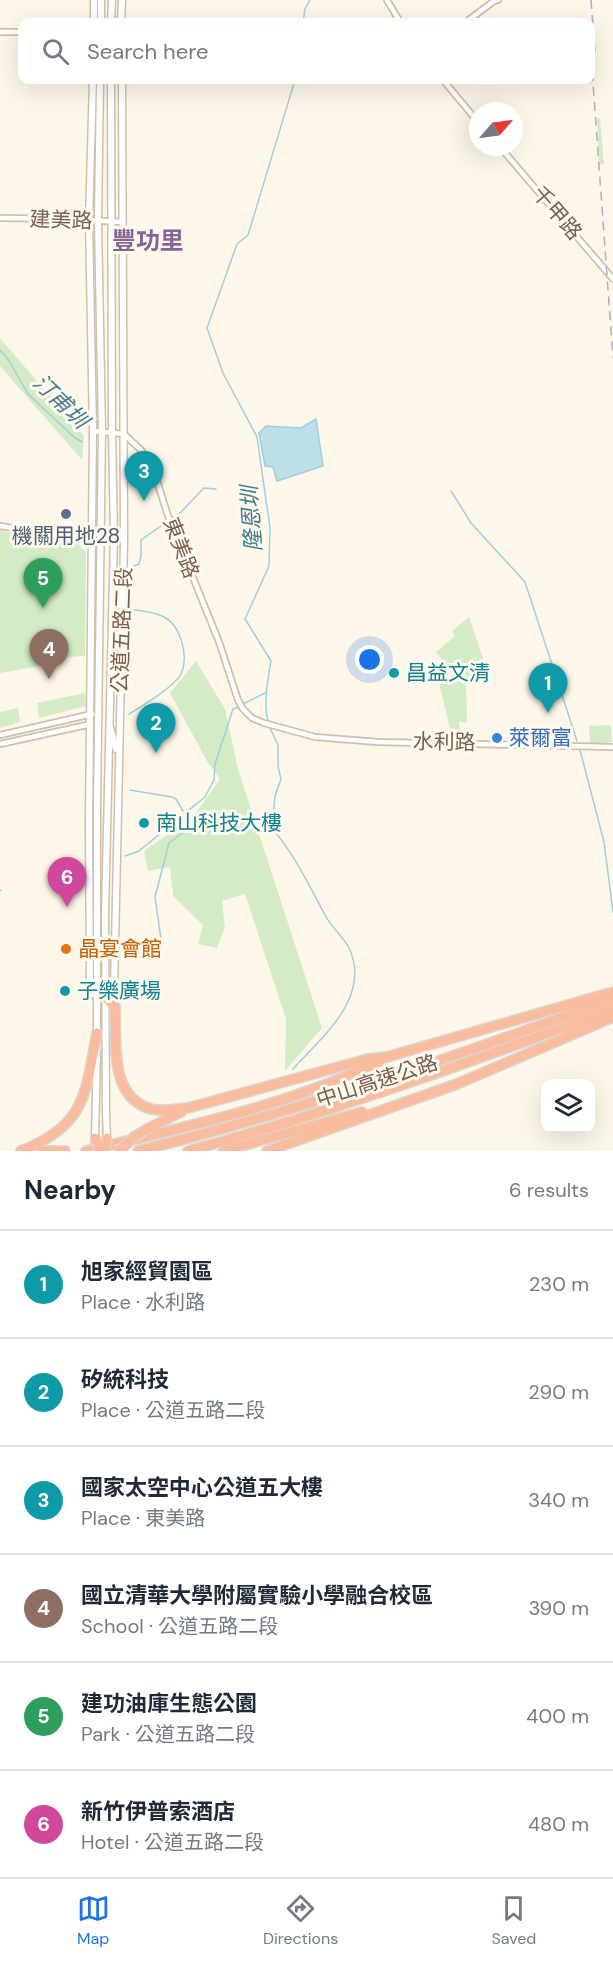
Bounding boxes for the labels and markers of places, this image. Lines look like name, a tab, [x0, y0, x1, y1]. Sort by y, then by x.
pin: 3	[124, 452, 164, 501]
marker: 機關用地28	[59, 507, 73, 521]
place label: 機關用地28	[12, 522, 120, 550]
pin: 5	[24, 558, 63, 608]
pin: 4	[29, 630, 68, 679]
place label: 昌益文清	[406, 659, 490, 687]
pin: 1	[528, 664, 568, 713]
marker: 昌益文清	[387, 666, 401, 680]
pin: 2	[136, 704, 176, 753]
place label: 萊爾富	[509, 724, 572, 752]
marker: 萊爾富	[490, 731, 504, 745]
place label: 南山科技大樓	[156, 809, 282, 837]
marker: 南山科技大樓	[137, 816, 151, 830]
pin: 6	[48, 858, 86, 907]
place label: 晶宴會館	[78, 935, 162, 963]
marker: 晶宴會館	[59, 942, 73, 956]
place label: 子樂廣場	[77, 977, 161, 1005]
marker: 子樂廣場	[58, 984, 72, 998]

